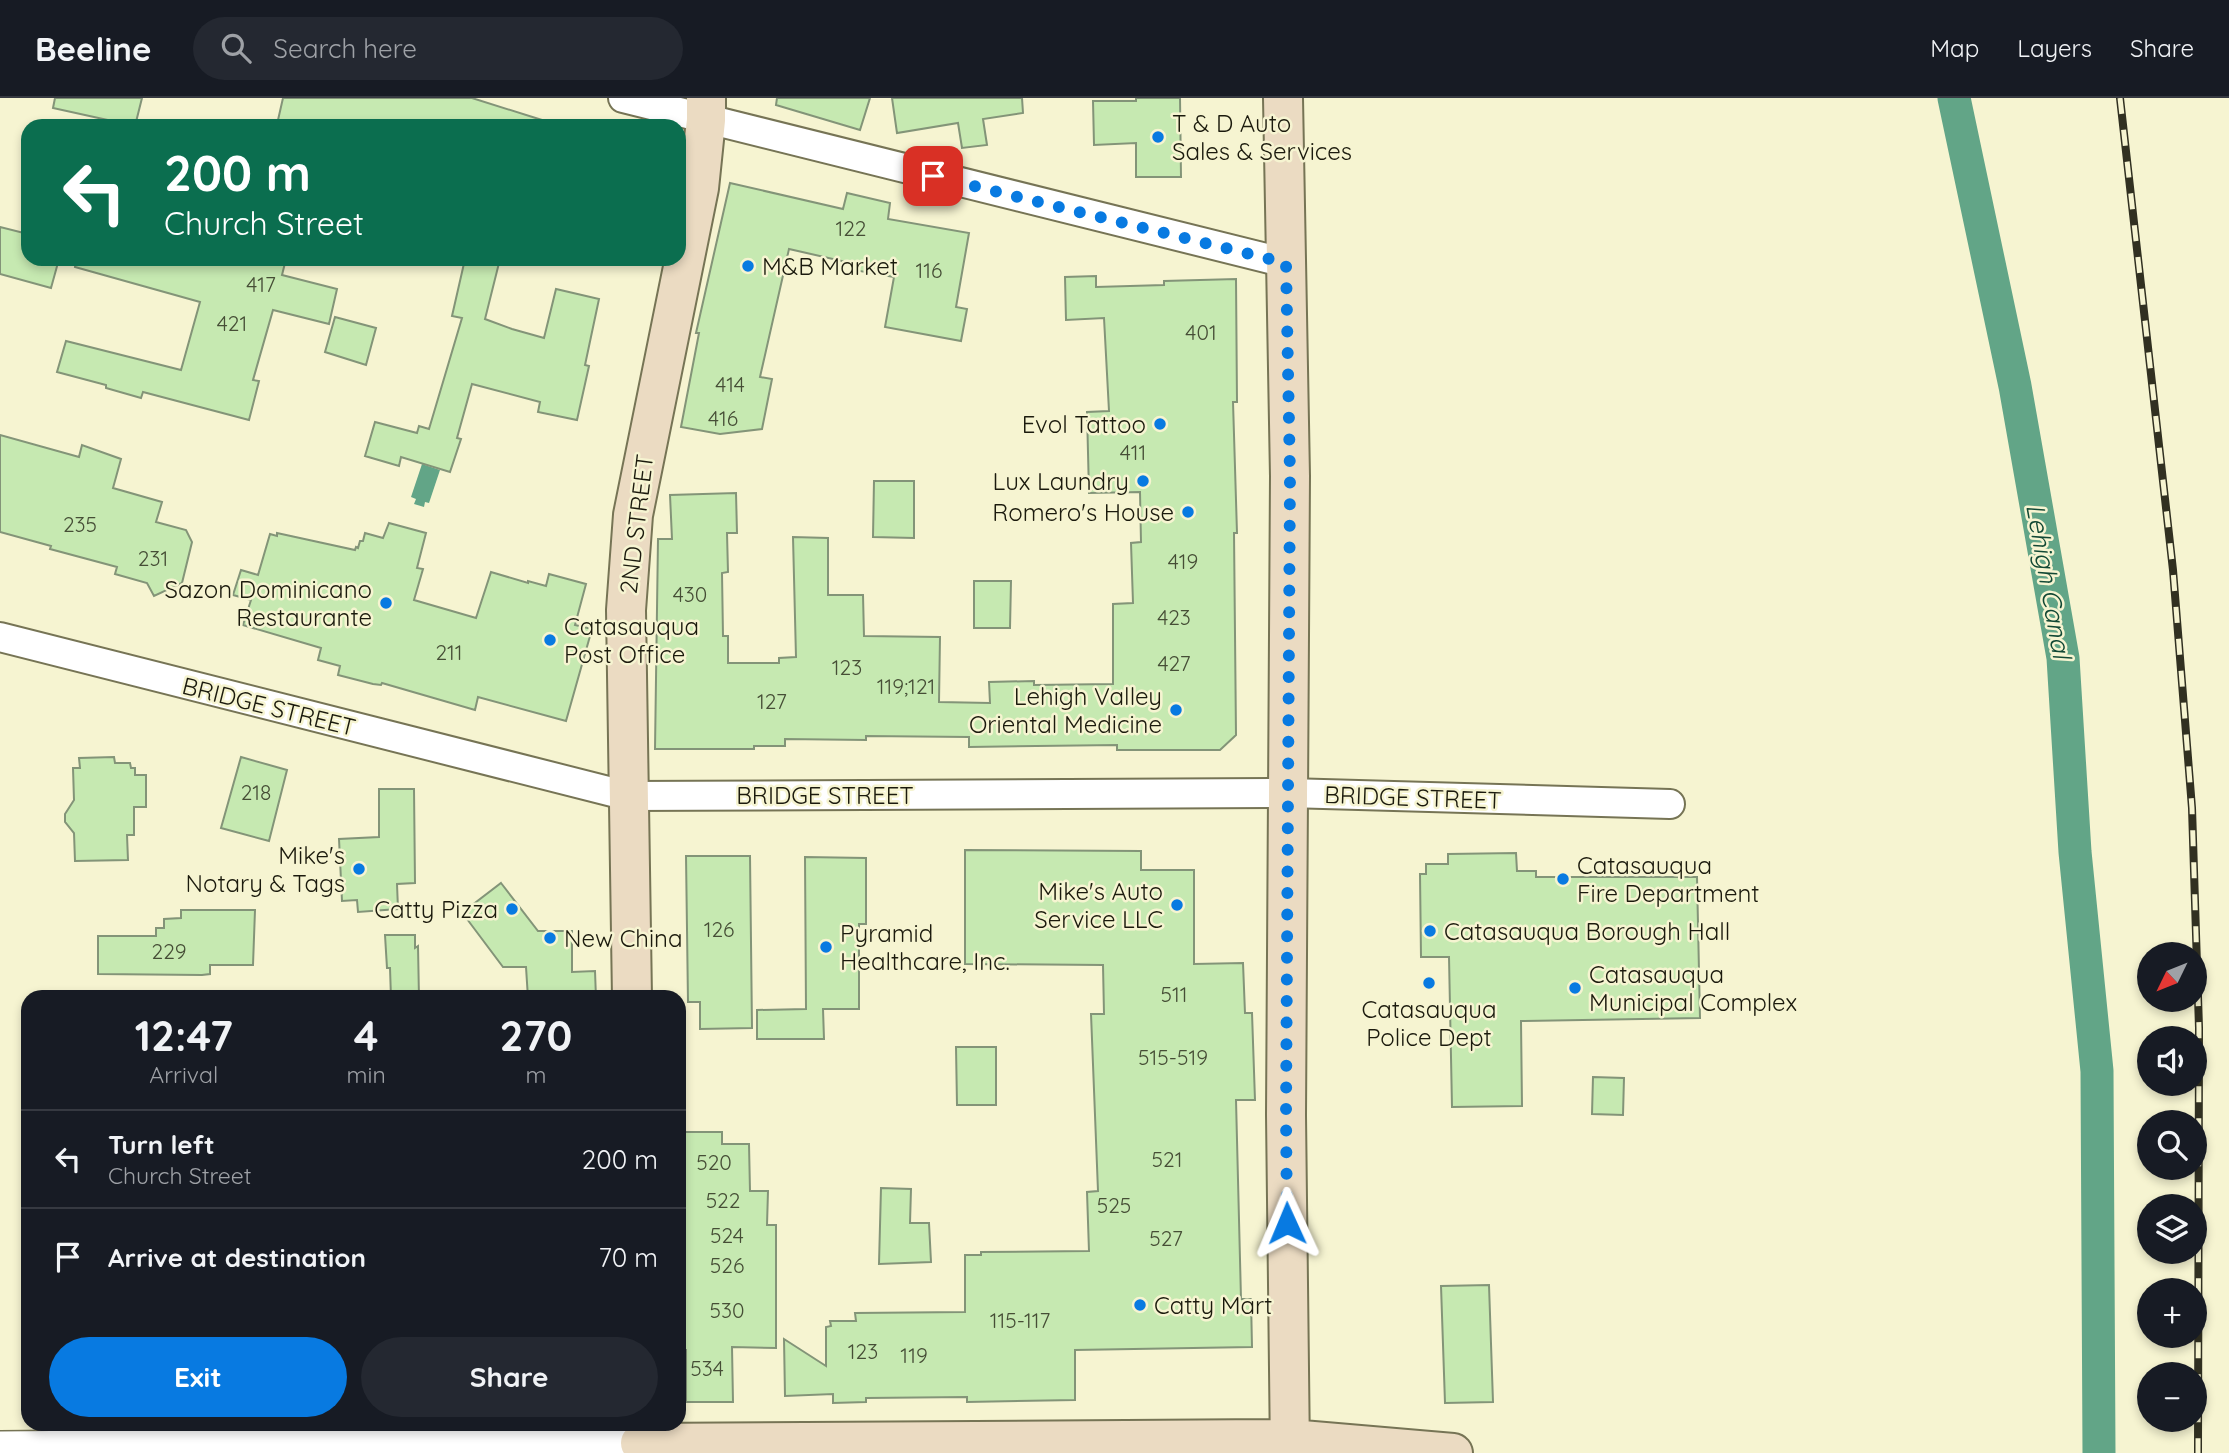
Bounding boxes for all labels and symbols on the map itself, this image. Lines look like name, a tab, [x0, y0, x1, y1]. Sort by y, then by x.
place label: T & D Auto Sales & Services	[1172, 108, 1352, 166]
marker: T & D Auto Sales & Services	[1150, 129, 1166, 145]
pin	[903, 146, 963, 206]
house number: 122	[835, 215, 867, 241]
place label: M&B Market	[762, 251, 898, 281]
house number: 116	[916, 257, 942, 283]
marker: M&B Market	[740, 258, 756, 274]
house number: 417	[246, 271, 276, 297]
house number: 421	[217, 310, 247, 336]
house number: 401	[1185, 319, 1217, 345]
house number: 414	[715, 371, 745, 397]
house number: 416	[708, 405, 738, 431]
place label: Evol Tattoo	[1022, 409, 1146, 439]
marker: Evol Tattoo	[1152, 416, 1168, 432]
house number: 411	[1120, 439, 1146, 465]
street label: 2ND STREET	[613, 452, 659, 596]
place label: Lux Laundry	[992, 466, 1129, 496]
marker: Lux Laundry	[1135, 473, 1151, 489]
place label: Romero's House	[992, 497, 1174, 527]
water label: Lehigh Canal	[2019, 501, 2079, 664]
marker: Romero's House	[1180, 504, 1196, 520]
house number: 235	[63, 511, 97, 537]
house number: 231	[138, 545, 168, 571]
house number: 419	[1168, 548, 1198, 574]
place label: Sazon Dominicano Restaurante	[164, 574, 372, 632]
house number: 430	[673, 581, 707, 607]
marker: Sazon Dominicano Restaurante	[378, 595, 394, 611]
house number: 423	[1157, 604, 1191, 630]
place label: Catasauqua Post Office	[564, 611, 699, 669]
marker: Catasauqua Post Office	[542, 632, 558, 648]
house number: 211	[435, 639, 463, 665]
house number: 427	[1157, 650, 1191, 676]
house number: 123	[832, 654, 862, 680]
street label: BRIDGE STREET	[179, 670, 359, 742]
house number: 119;121	[877, 673, 935, 699]
place label: Lehigh Valley Oriental Medicine	[969, 681, 1162, 739]
house number: 127	[757, 688, 787, 714]
marker: Lehigh Valley Oriental Medicine	[1168, 702, 1184, 718]
house number: 218	[241, 779, 271, 805]
street label: BRIDGE STREET	[1324, 779, 1502, 815]
street label: BRIDGE STREET	[736, 780, 914, 810]
place label: Mike's Notary & Tags	[185, 840, 345, 898]
place label: Catasauqua Fire Department	[1577, 850, 1759, 908]
marker: Mike's Notary & Tags	[351, 861, 367, 877]
marker: Catasauqua Fire Department	[1555, 871, 1571, 887]
place label: Mike's Auto Service LLC	[1034, 876, 1163, 934]
place label: Catty Pizza	[374, 894, 498, 924]
marker: Mike's Auto Service LLC	[1169, 897, 1185, 913]
marker: Catty Pizza	[504, 901, 520, 917]
house number: 126	[704, 916, 734, 942]
place label: Catasauqua Borough Hall	[1444, 916, 1730, 946]
place label: Pyramid Healthcare, Inc.	[840, 918, 1010, 976]
place label: New China	[564, 923, 683, 953]
marker: Catasauqua Borough Hall	[1422, 923, 1438, 939]
marker: New China	[542, 930, 558, 946]
house number: 229	[152, 938, 187, 964]
marker: Pyramid Healthcare, Inc.	[818, 939, 834, 955]
north arrow	[2137, 942, 2207, 1012]
place label: Catasauqua Municipal Complex	[1589, 959, 1797, 1017]
marker: Catasauqua Police Dept	[1421, 975, 1437, 991]
marker: Catasauqua Municipal Complex	[1567, 980, 1583, 996]
house number: 511	[1161, 981, 1188, 1007]
place label: Catasauqua Police Dept	[1361, 994, 1497, 1052]
house number: 515-519	[1138, 1044, 1208, 1070]
house number: 521	[1152, 1146, 1182, 1172]
house number: 520	[696, 1149, 732, 1175]
position arrow	[1250, 1186, 1324, 1260]
house number: 522	[706, 1187, 740, 1213]
house number: 525	[1097, 1192, 1131, 1218]
house number: 524	[710, 1222, 744, 1248]
house number: 527	[1149, 1225, 1183, 1251]
house number: 526	[710, 1252, 744, 1278]
place label: Catty Mart	[1154, 1290, 1272, 1320]
house number: 530	[710, 1297, 744, 1323]
marker: Catty Mart	[1132, 1297, 1148, 1313]
house number: 115-117	[990, 1307, 1050, 1333]
house number: 123	[848, 1338, 878, 1364]
house number: 119	[900, 1342, 928, 1368]
house number: 534	[690, 1355, 724, 1381]

